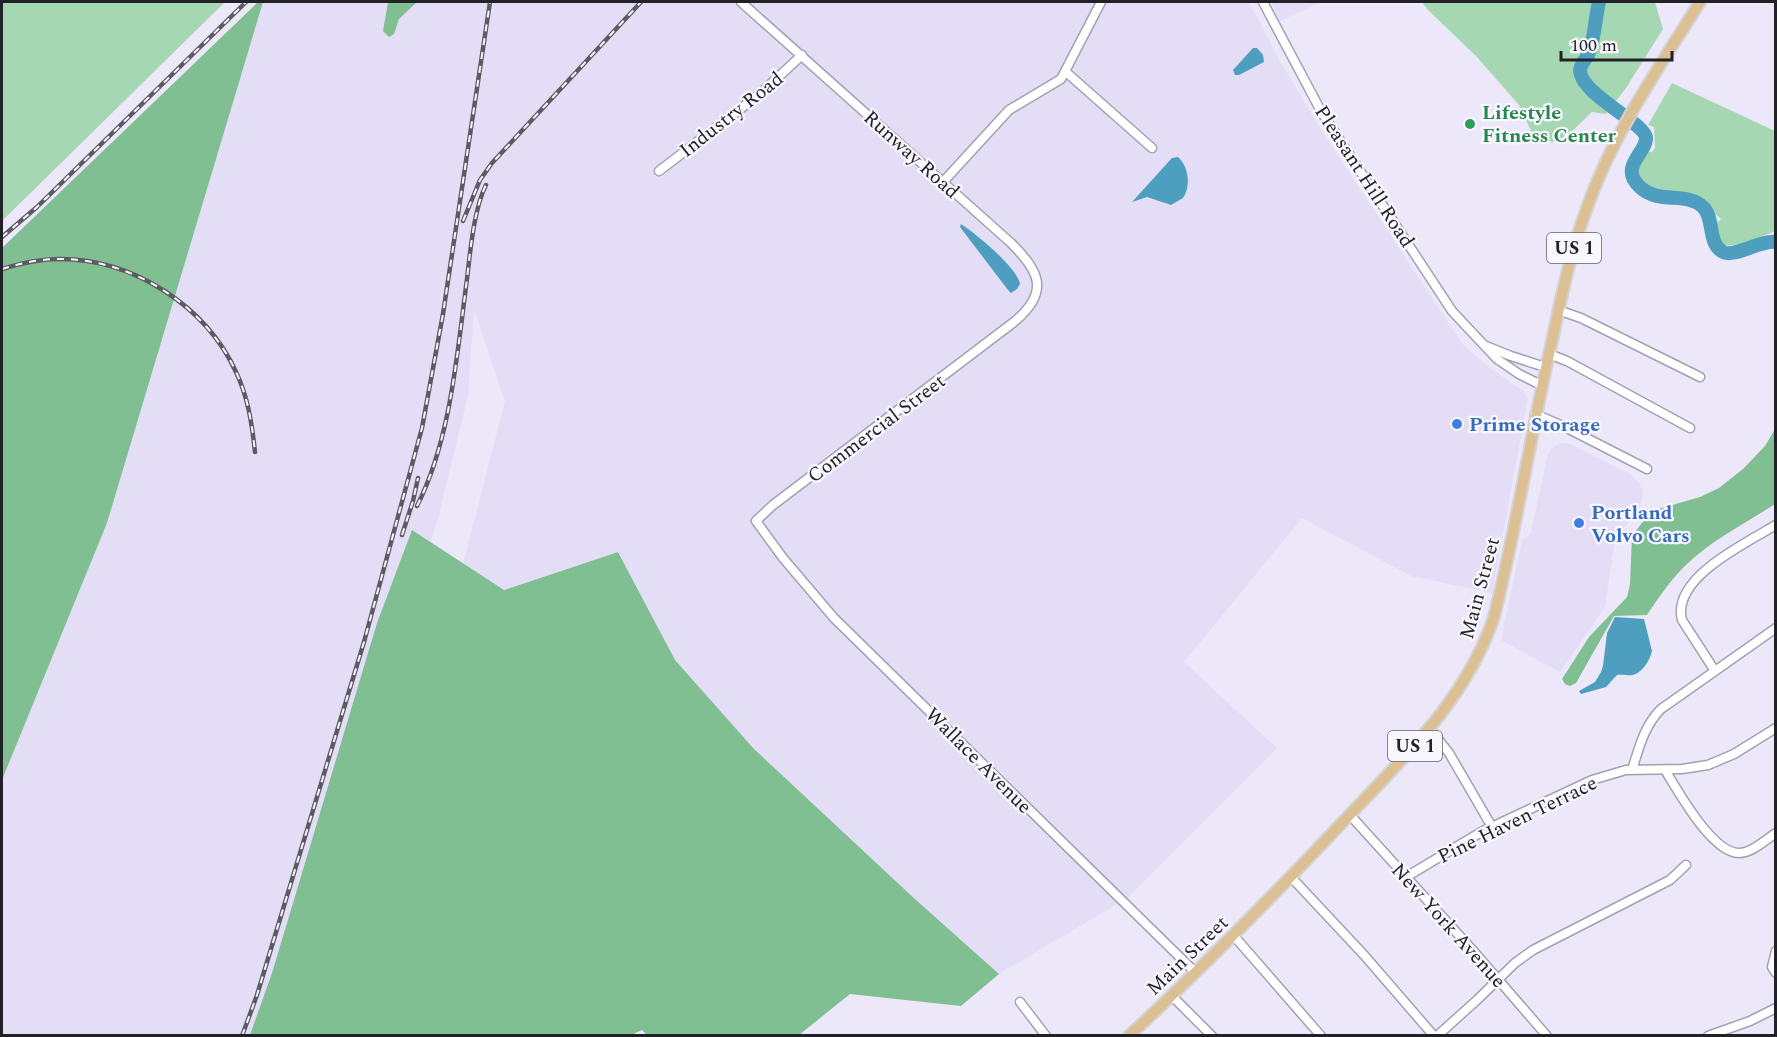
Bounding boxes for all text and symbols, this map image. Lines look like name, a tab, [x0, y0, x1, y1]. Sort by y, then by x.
scale bar	[1561, 24, 1672, 62]
text: 100 m	[1570, 32, 1617, 59]
street label: Industry Road	[673, 64, 790, 165]
place label: Lifestyle Fitness Center	[1482, 98, 1617, 151]
street label: Pleasant Hill Road	[1307, 99, 1422, 254]
street label: Runway Road	[857, 103, 966, 206]
marker: Lifestyle Fitness Center	[1463, 117, 1477, 131]
road number: US 1	[1547, 233, 1601, 263]
street label: Commercial Street	[801, 367, 952, 491]
place label: Prime Storage	[1469, 410, 1600, 440]
marker: Prime Storage	[1450, 417, 1464, 431]
place label: Portland Volvo Cars	[1591, 498, 1690, 551]
marker: Portland Volvo Cars	[1572, 516, 1586, 530]
street label: Main Street	[1452, 534, 1508, 643]
street label: Wallace Avenue	[918, 700, 1039, 821]
road number: US 1	[1388, 731, 1442, 761]
street label: Pine Haven Terrace	[1432, 768, 1602, 872]
street label: New York Avenue	[1384, 856, 1513, 995]
street label: Main Street	[1140, 909, 1236, 1003]

